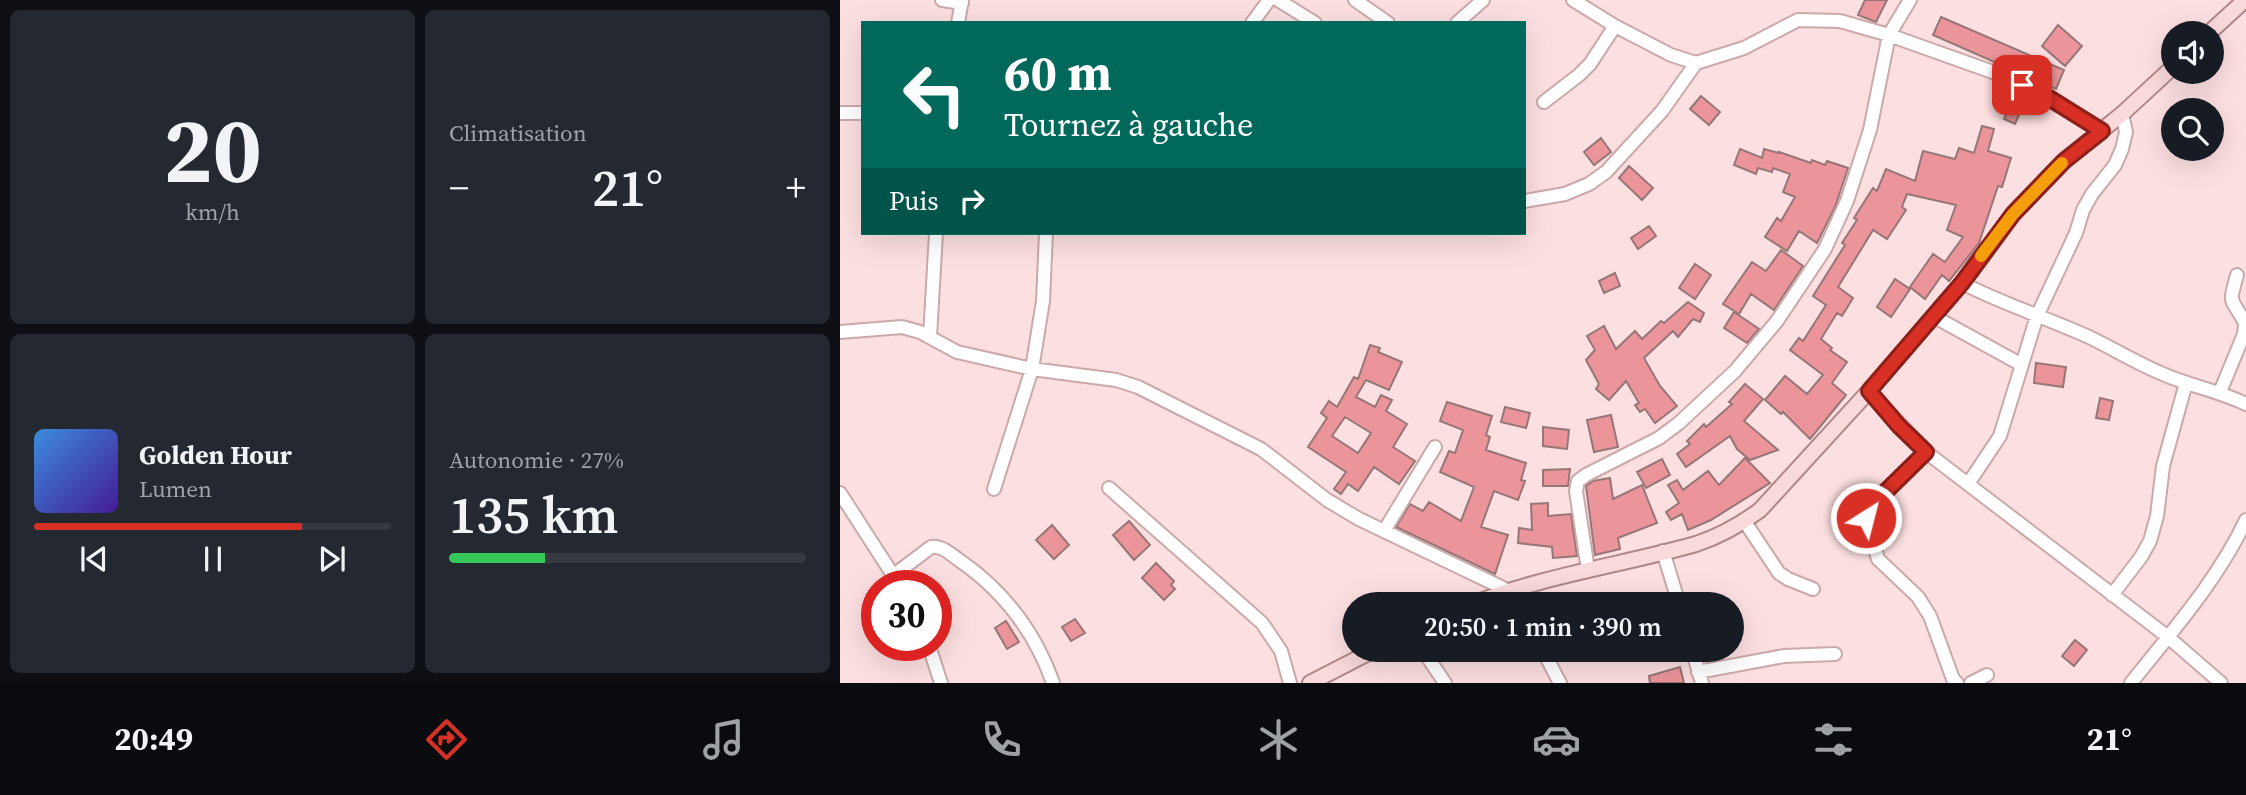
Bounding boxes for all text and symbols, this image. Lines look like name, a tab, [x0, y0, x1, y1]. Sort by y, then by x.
map controls	[2161, 21, 2224, 161]
button: sound	[2161, 21, 2224, 84]
text: 60 m	[1004, 39, 1112, 106]
icon: left	[889, 49, 980, 140]
pin	[1992, 55, 2052, 115]
icon: arrive	[2003, 66, 2041, 104]
text: 20	[163, 88, 262, 212]
button: search	[2161, 98, 2224, 161]
text: Tournez à gauche	[1004, 103, 1253, 147]
text: Climatisation	[449, 117, 587, 149]
text: 21°	[592, 152, 663, 223]
text: −	[449, 162, 469, 214]
text: +	[786, 162, 806, 214]
icon: right	[953, 182, 991, 220]
text: Puis	[889, 183, 939, 219]
text: km/h	[185, 196, 240, 228]
text: Golden Hour	[139, 437, 292, 473]
text: Autonomie · 27%	[449, 444, 624, 476]
text: Lumen	[139, 473, 212, 505]
text: 135 km	[449, 479, 618, 550]
position arrow	[1829, 481, 1903, 555]
icon: previous	[75, 540, 113, 578]
icon: pause	[194, 540, 232, 578]
icon: next	[313, 540, 351, 578]
speed limit sign: 30	[861, 570, 952, 661]
text: 20:50 · 1 min · 390 m	[1424, 609, 1662, 645]
icon: directions	[422, 715, 471, 764]
icon: music	[699, 715, 748, 764]
icon: phone	[977, 715, 1026, 764]
icon: climate	[1254, 715, 1303, 764]
icon: car	[1532, 715, 1581, 764]
icon: filters	[1809, 715, 1858, 764]
text: 20:49	[114, 717, 193, 761]
text: 21°	[2087, 717, 2132, 761]

